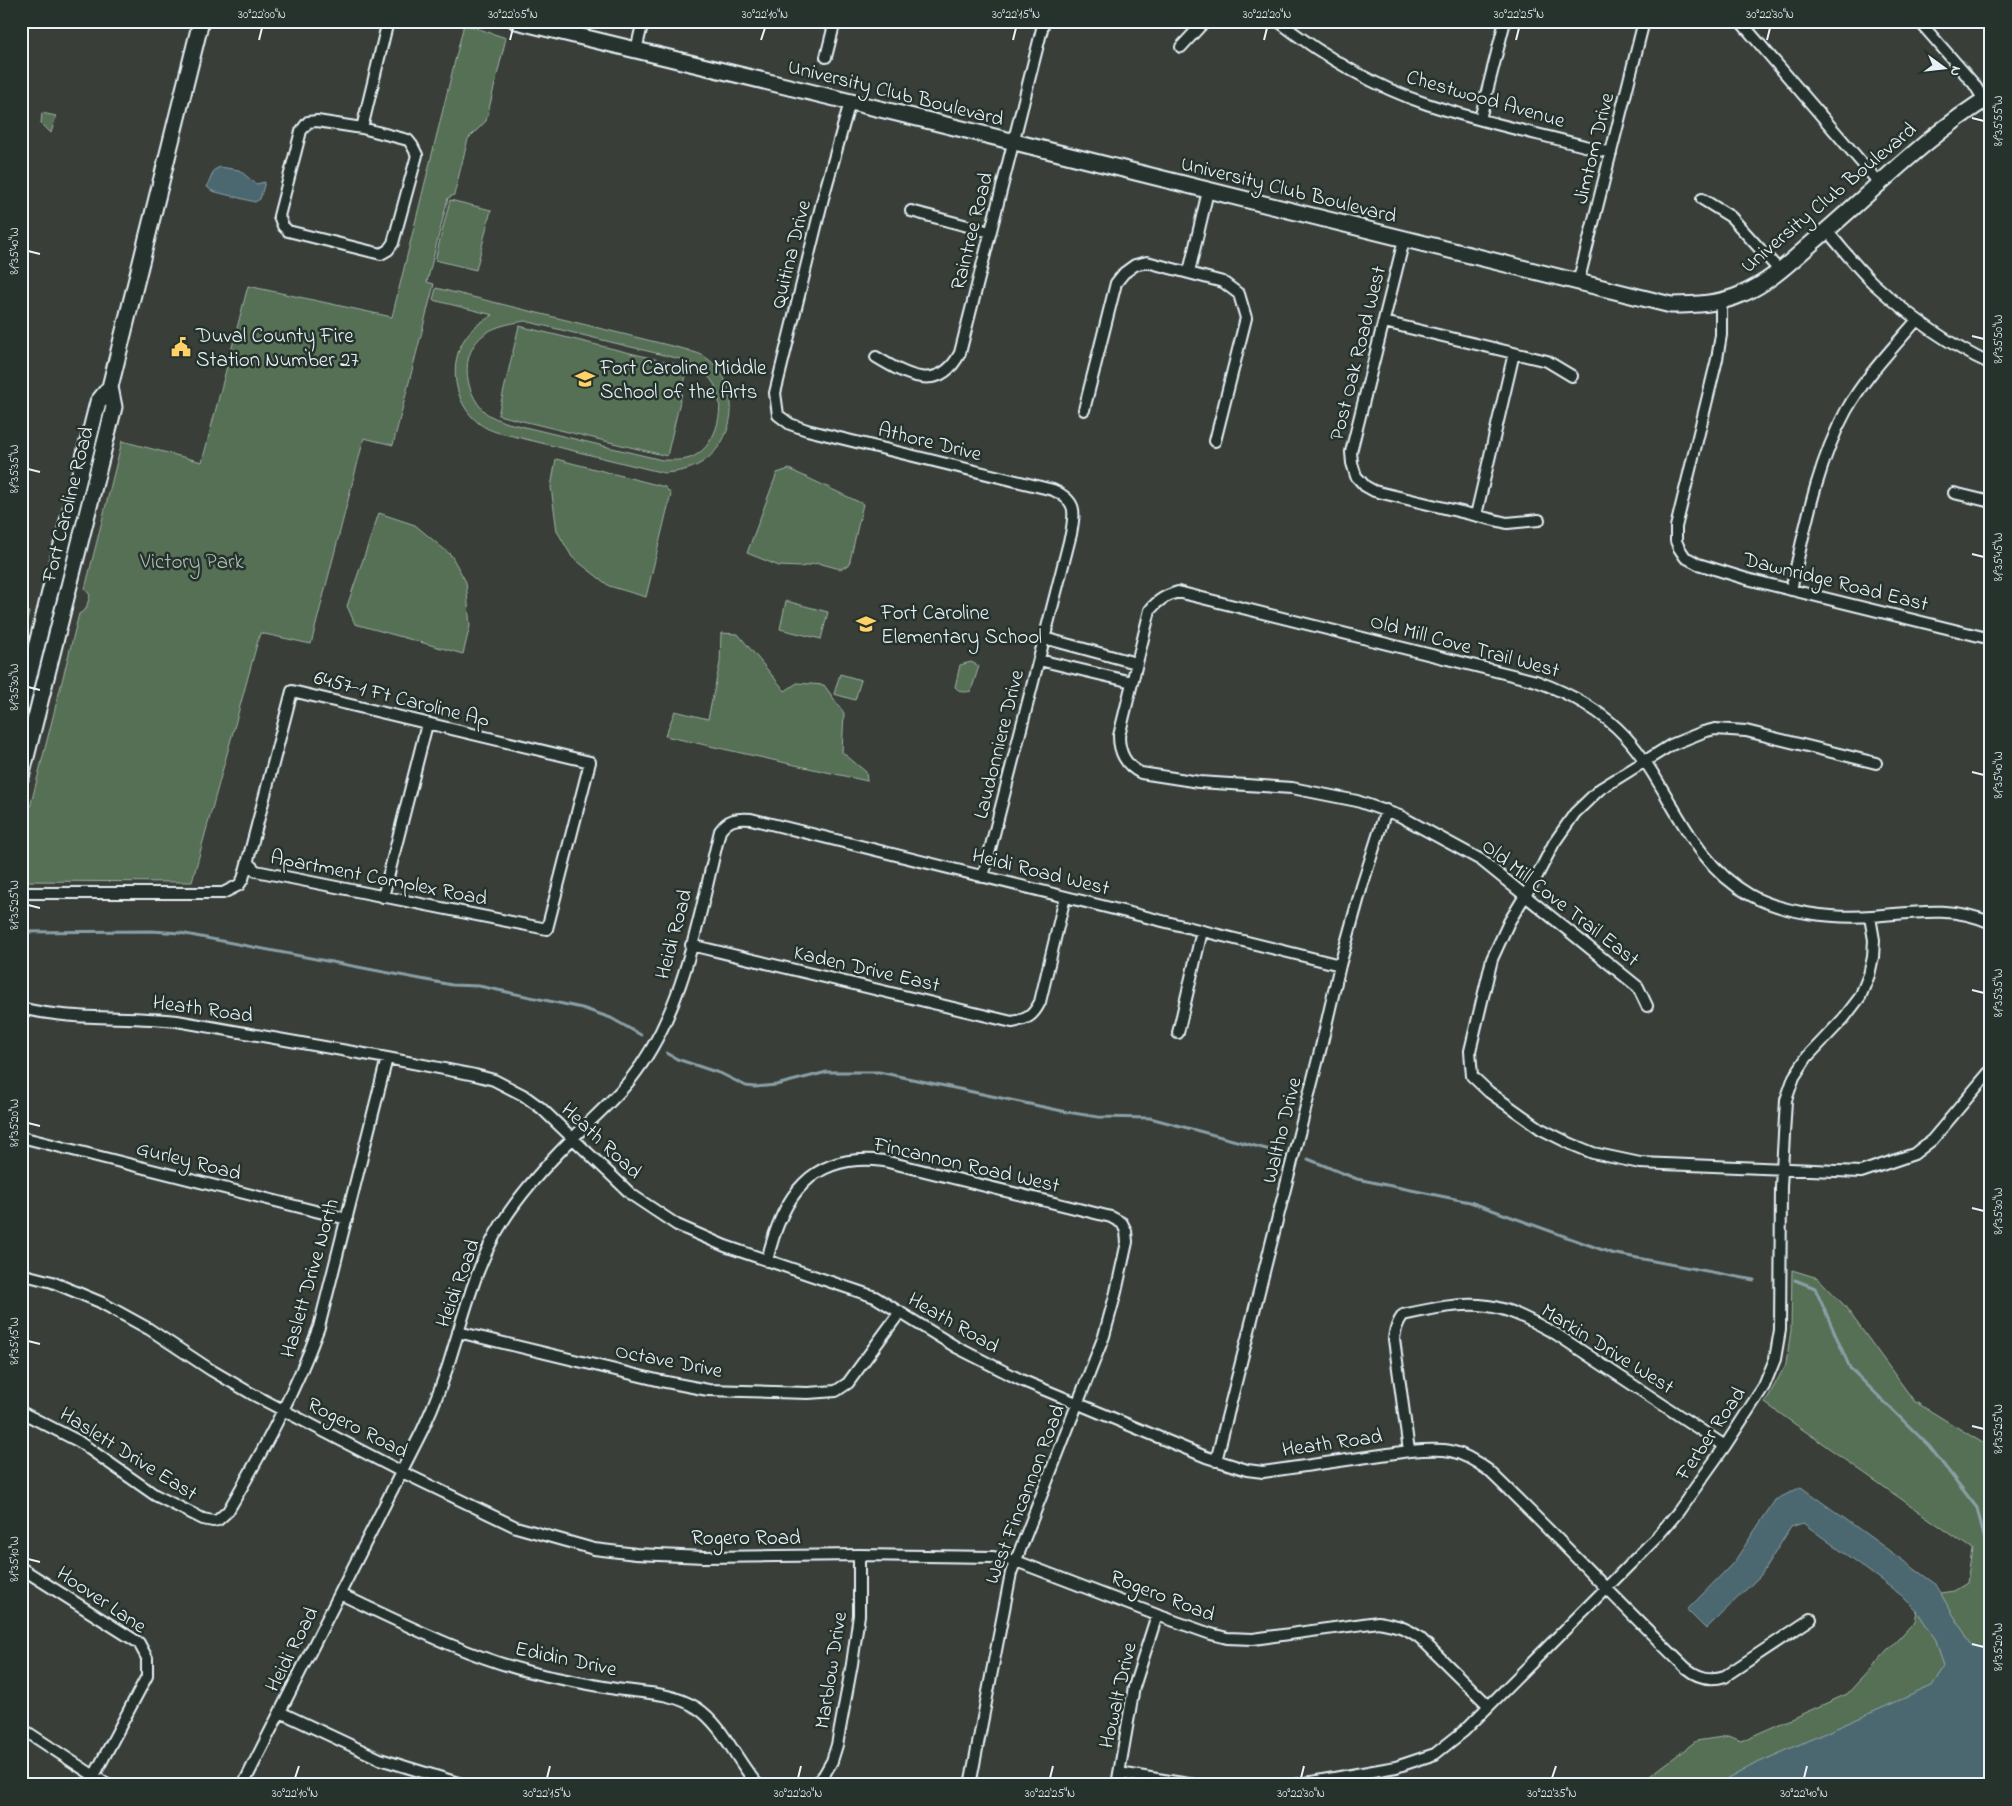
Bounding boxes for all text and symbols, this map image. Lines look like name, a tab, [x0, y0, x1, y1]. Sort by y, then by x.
text: 30°22'00"N	[238, 6, 286, 24]
text: 30°22'05"N	[488, 6, 538, 24]
text: 30°22'10"N	[742, 6, 788, 24]
text: 30°22'15"N	[992, 6, 1040, 24]
text: 30°22'20"N	[1243, 6, 1291, 24]
text: 30°22'25"N	[1494, 6, 1544, 24]
text: 30°22'30"N	[1746, 6, 1794, 24]
north arrow	[1920, 42, 1970, 92]
street label: University Club Boulevard	[784, 53, 1007, 137]
street label: Chestwood Avenue	[1403, 63, 1569, 137]
text: N	[1944, 64, 1966, 78]
street label: Jimtom Drive	[1567, 89, 1623, 207]
text: 81°35'55"W	[1990, 96, 2008, 146]
street label: University Club Boulevard	[1735, 116, 1925, 283]
street label: University Club Boulevard	[1177, 150, 1400, 234]
street label: Raintree Road	[944, 169, 1002, 294]
street label: Quitina Drive	[764, 196, 820, 312]
text: 81°35'40"W	[6, 228, 24, 274]
street label: Post Oak Road West	[1323, 263, 1395, 444]
text: 81°35'50"W	[1990, 315, 2008, 363]
place label: Duval County Fire Station Number 27	[195, 322, 359, 376]
public building icon: Duval County Fire Station Number 27	[170, 336, 192, 358]
place label: Fort Caroline Middle School of the Arts	[599, 354, 767, 408]
school or university icon: Fort Caroline Middle School of the Arts	[574, 368, 596, 390]
street label: Athore Drive	[875, 416, 985, 470]
street label: Fort Caroline Road	[35, 423, 103, 586]
text: 81°35'35"W	[6, 445, 24, 493]
text: 81°35'45"W	[1990, 533, 2008, 581]
street label: Dawnridge Road East	[1738, 545, 1931, 622]
park label: Victory Park	[139, 548, 244, 580]
place label: Fort Caroline Elementary School	[880, 599, 1042, 655]
street label: Old Mill Cove Trail West	[1366, 607, 1563, 687]
school or university icon: Fort Caroline Elementary School	[855, 613, 877, 635]
text: 81°35'30"W	[6, 664, 24, 710]
street label: 6457-1 Ft Caroline Ap	[310, 664, 493, 736]
street label: Laudonniere Drive	[967, 666, 1033, 822]
text: 81°35'40"W	[1990, 752, 2008, 798]
street label: Old Mill Cove Trail East	[1474, 832, 1645, 975]
street label: Heidi Road West	[969, 841, 1112, 904]
street label: Apartment Complex Road	[268, 843, 490, 915]
text: 81°35'25"W	[6, 880, 24, 930]
street label: Heidi Road	[649, 886, 701, 983]
street label: Kaden Drive East	[790, 939, 943, 1001]
text: 81°35'35"W	[1990, 969, 2008, 1017]
street label: Heath Road	[151, 988, 255, 1032]
street label: Waltho Drive	[1255, 1074, 1311, 1187]
street label: Heath Road	[554, 1096, 648, 1187]
text: 81°35'20"W	[6, 1099, 24, 1147]
street label: Fincannon Road West	[870, 1130, 1062, 1202]
street label: Gurley Road	[132, 1134, 244, 1191]
text: 81°35'30"W	[1990, 1188, 2008, 1234]
street label: Haslett Drive North	[274, 1195, 348, 1362]
street label: Heidi Road	[429, 1235, 489, 1332]
street label: Heath Road	[902, 1286, 1004, 1362]
street label: Markin Drive West	[1535, 1297, 1679, 1403]
text: 81°35'15"W	[6, 1317, 24, 1365]
street label: Octave Drive	[612, 1337, 725, 1387]
street label: Ferber Road	[1669, 1381, 1754, 1488]
street label: Rogero Road	[300, 1391, 413, 1469]
street label: Haslett Drive East	[53, 1400, 203, 1509]
street label: West Fincannon Road	[978, 1400, 1074, 1589]
text: 81°35'25"W	[1990, 1404, 2008, 1454]
street label: Heath Road	[1280, 1422, 1385, 1466]
street label: Rogero Road	[691, 1524, 801, 1556]
text: 81°35'10"W	[6, 1536, 24, 1582]
street label: Hoover Lane	[50, 1559, 152, 1642]
street label: Rogero Road	[1105, 1563, 1219, 1632]
street label: Heidi Road	[259, 1602, 327, 1698]
street label: Marblow Drive	[808, 1609, 856, 1731]
text: 81°35'20"W	[1990, 1623, 2008, 1671]
street label: Edidin Drive	[512, 1635, 620, 1685]
street label: Howalt Drive	[1092, 1639, 1146, 1751]
text: 30°22'10"N	[272, 1785, 318, 1803]
text: 30°22'15"N	[523, 1785, 571, 1803]
text: 30°22'20"N	[774, 1785, 822, 1803]
text: 30°22'25"N	[1025, 1785, 1075, 1803]
text: 30°22'30"N	[1277, 1785, 1325, 1803]
text: 30°22'35"N	[1527, 1785, 1577, 1803]
text: 30°22'40"N	[1780, 1785, 1828, 1803]

